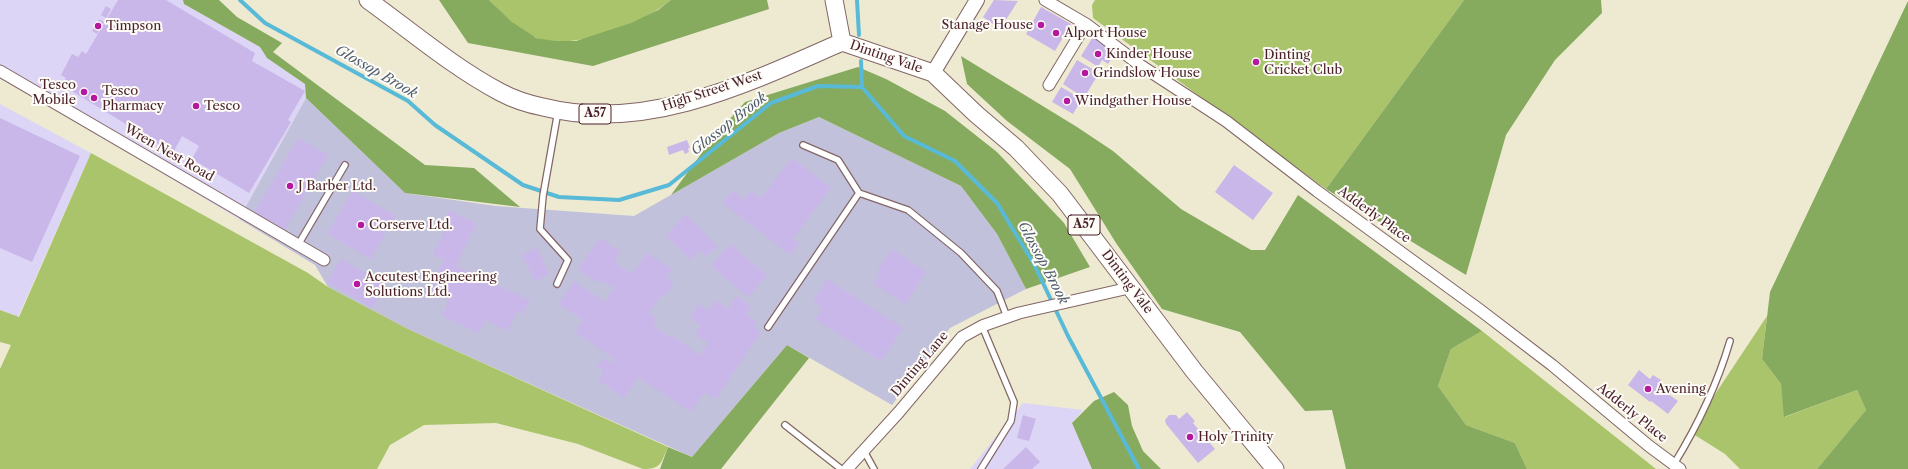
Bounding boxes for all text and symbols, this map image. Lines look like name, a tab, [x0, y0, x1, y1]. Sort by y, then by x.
place label: Stanage House	[941, 17, 1033, 33]
place label: Timpson	[106, 18, 161, 34]
marker: Stanage House	[1036, 20, 1046, 30]
marker: Timpson	[93, 21, 103, 31]
place label: Alport House	[1064, 25, 1147, 41]
marker: Alport House	[1051, 28, 1061, 38]
street label: Dinting Vale	[848, 37, 924, 77]
water label: Glossop Brook	[332, 42, 420, 102]
place label: Kinder House	[1106, 46, 1192, 62]
place label: Dinting Cricket Club	[1264, 47, 1342, 78]
marker: Kinder House	[1093, 49, 1103, 59]
marker: Dinting Cricket Club	[1251, 57, 1261, 67]
place label: Grindslow House	[1093, 65, 1200, 81]
street label: High Street West	[660, 67, 764, 115]
marker: Grindslow House	[1080, 68, 1090, 78]
place label: Tesco Mobile	[32, 77, 76, 108]
place label: Tesco Pharmacy	[102, 83, 164, 114]
marker: Tesco Mobile	[79, 87, 89, 97]
water label: Glossop Brook	[688, 89, 770, 159]
marker: Tesco Pharmacy	[89, 93, 99, 103]
place label: Windgather House	[1075, 93, 1192, 109]
marker: Windgather House	[1062, 96, 1072, 106]
place label: Tesco	[204, 98, 240, 114]
marker: Tesco	[191, 101, 201, 111]
road number: A57	[579, 104, 611, 124]
street label: Wren Nest Road	[121, 121, 217, 185]
place label: J Barber Ltd.	[298, 178, 376, 194]
marker: J Barber Ltd.	[285, 181, 295, 191]
street label: Adderly Place	[1335, 183, 1413, 247]
road number: A57	[1068, 215, 1100, 235]
place label: Corserve Ltd.	[369, 217, 453, 233]
water label: Glossop Brook	[1014, 219, 1072, 307]
marker: Corserve Ltd.	[356, 220, 366, 230]
street label: Dinting Vale	[1098, 247, 1156, 317]
place label: Accutest Engineering Solutions Ltd.	[365, 269, 497, 300]
marker: Accutest Engineering Solutions Ltd.	[352, 279, 362, 289]
street label: Dinting Lane	[888, 328, 952, 400]
street label: Adderly Place	[1594, 380, 1670, 446]
place label: Avening	[1656, 381, 1706, 397]
marker: Avening	[1643, 384, 1653, 394]
place label: Holy Trinity	[1198, 429, 1274, 445]
marker: Holy Trinity	[1185, 432, 1195, 442]

